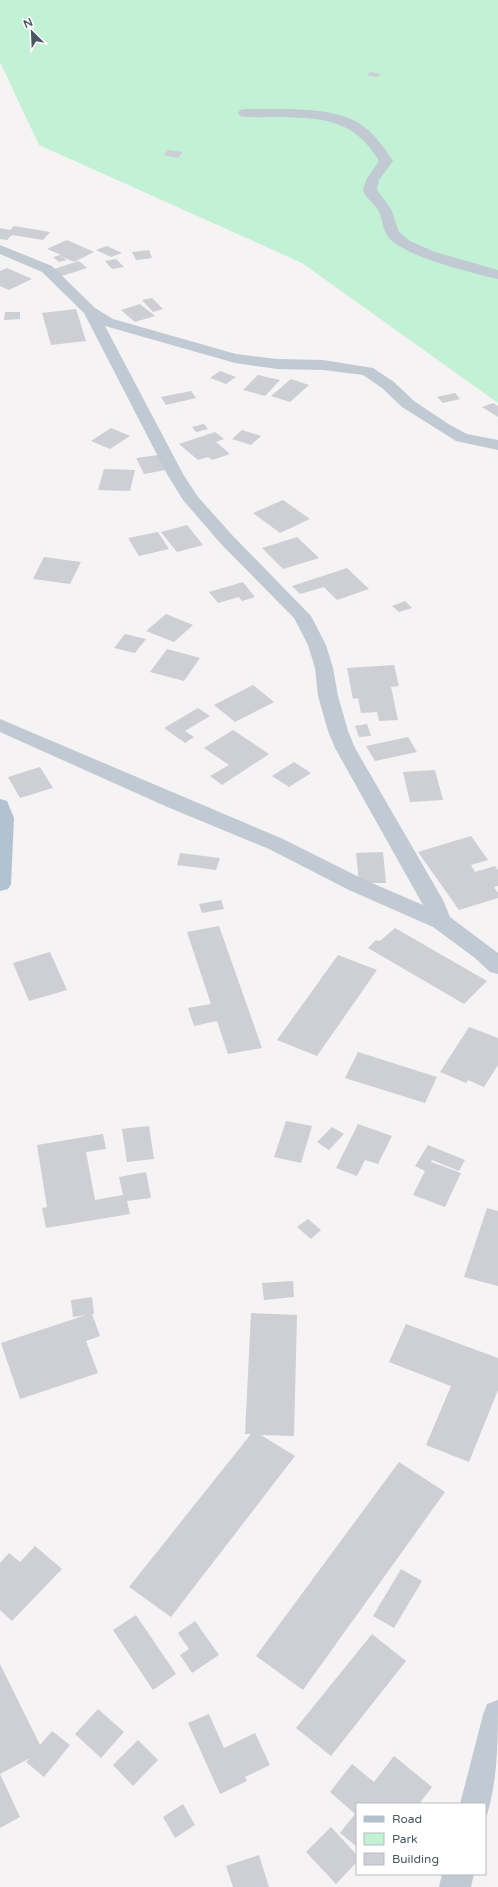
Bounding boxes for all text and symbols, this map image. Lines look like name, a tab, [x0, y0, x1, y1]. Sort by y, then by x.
north arrow	[12, 12, 52, 52]
text: N	[21, 16, 35, 31]
legend	[356, 1803, 486, 1875]
text: Road	[392, 1812, 422, 1826]
text: Park	[392, 1832, 418, 1846]
text: Building	[392, 1852, 439, 1866]

